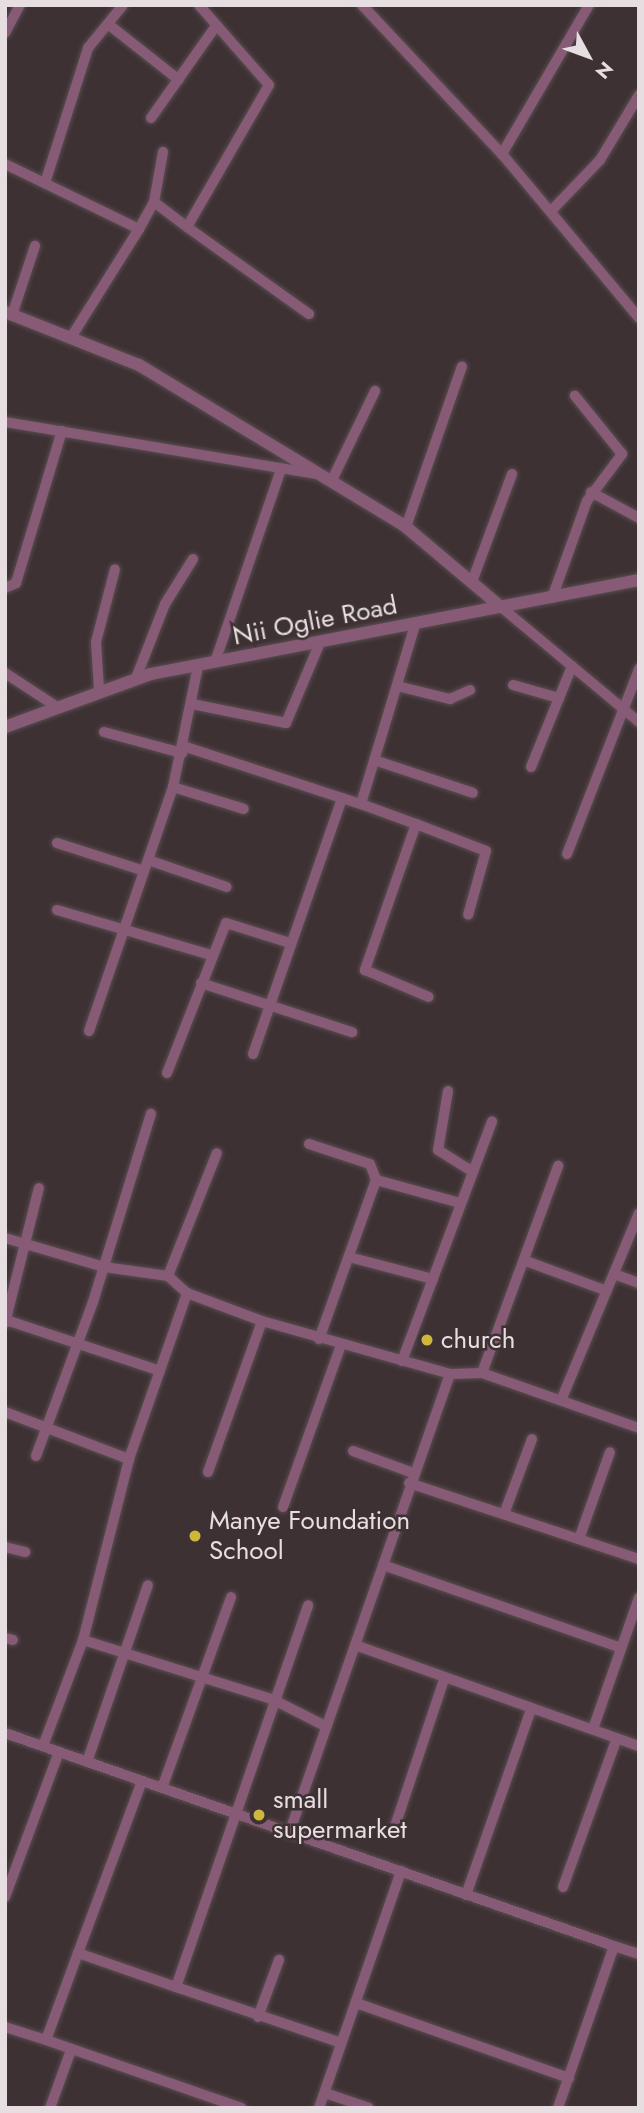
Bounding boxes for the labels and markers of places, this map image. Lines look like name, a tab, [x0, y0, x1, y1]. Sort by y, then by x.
place label: church	[441, 1324, 515, 1356]
marker: church	[419, 1332, 435, 1348]
place label: Manye Foundation School	[209, 1505, 410, 1566]
marker: Manye Foundation School	[187, 1528, 203, 1544]
place label: small supermarket	[273, 1784, 407, 1846]
marker: small supermarket	[251, 1807, 267, 1823]

